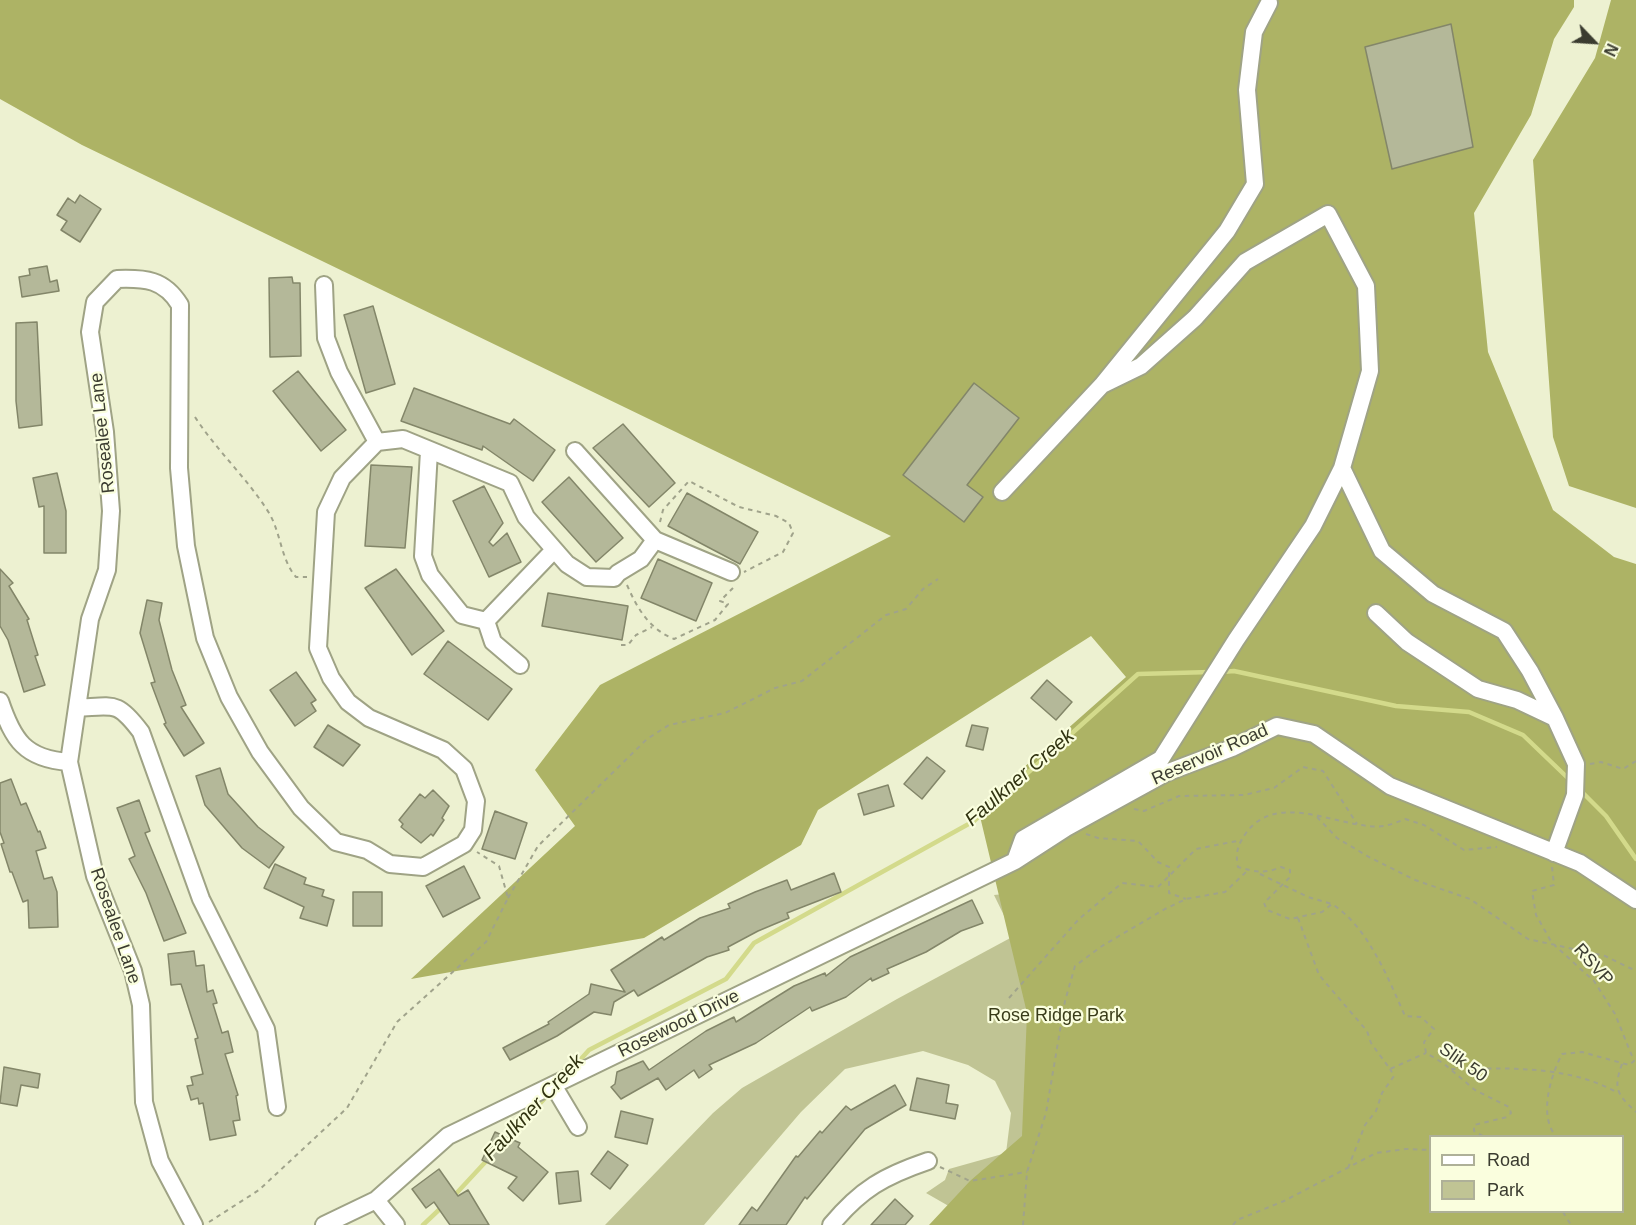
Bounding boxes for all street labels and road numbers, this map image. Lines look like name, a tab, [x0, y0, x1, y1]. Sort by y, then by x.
street label: Rosealee Lane	[86, 372, 120, 494]
street label: Reservoir Road	[1148, 720, 1272, 790]
street label: Rosealee Lane	[85, 865, 145, 987]
street label: RSVP	[1569, 940, 1617, 990]
street label: Rosewood Drive	[615, 985, 743, 1063]
street label: Slik 50	[1435, 1039, 1491, 1087]

